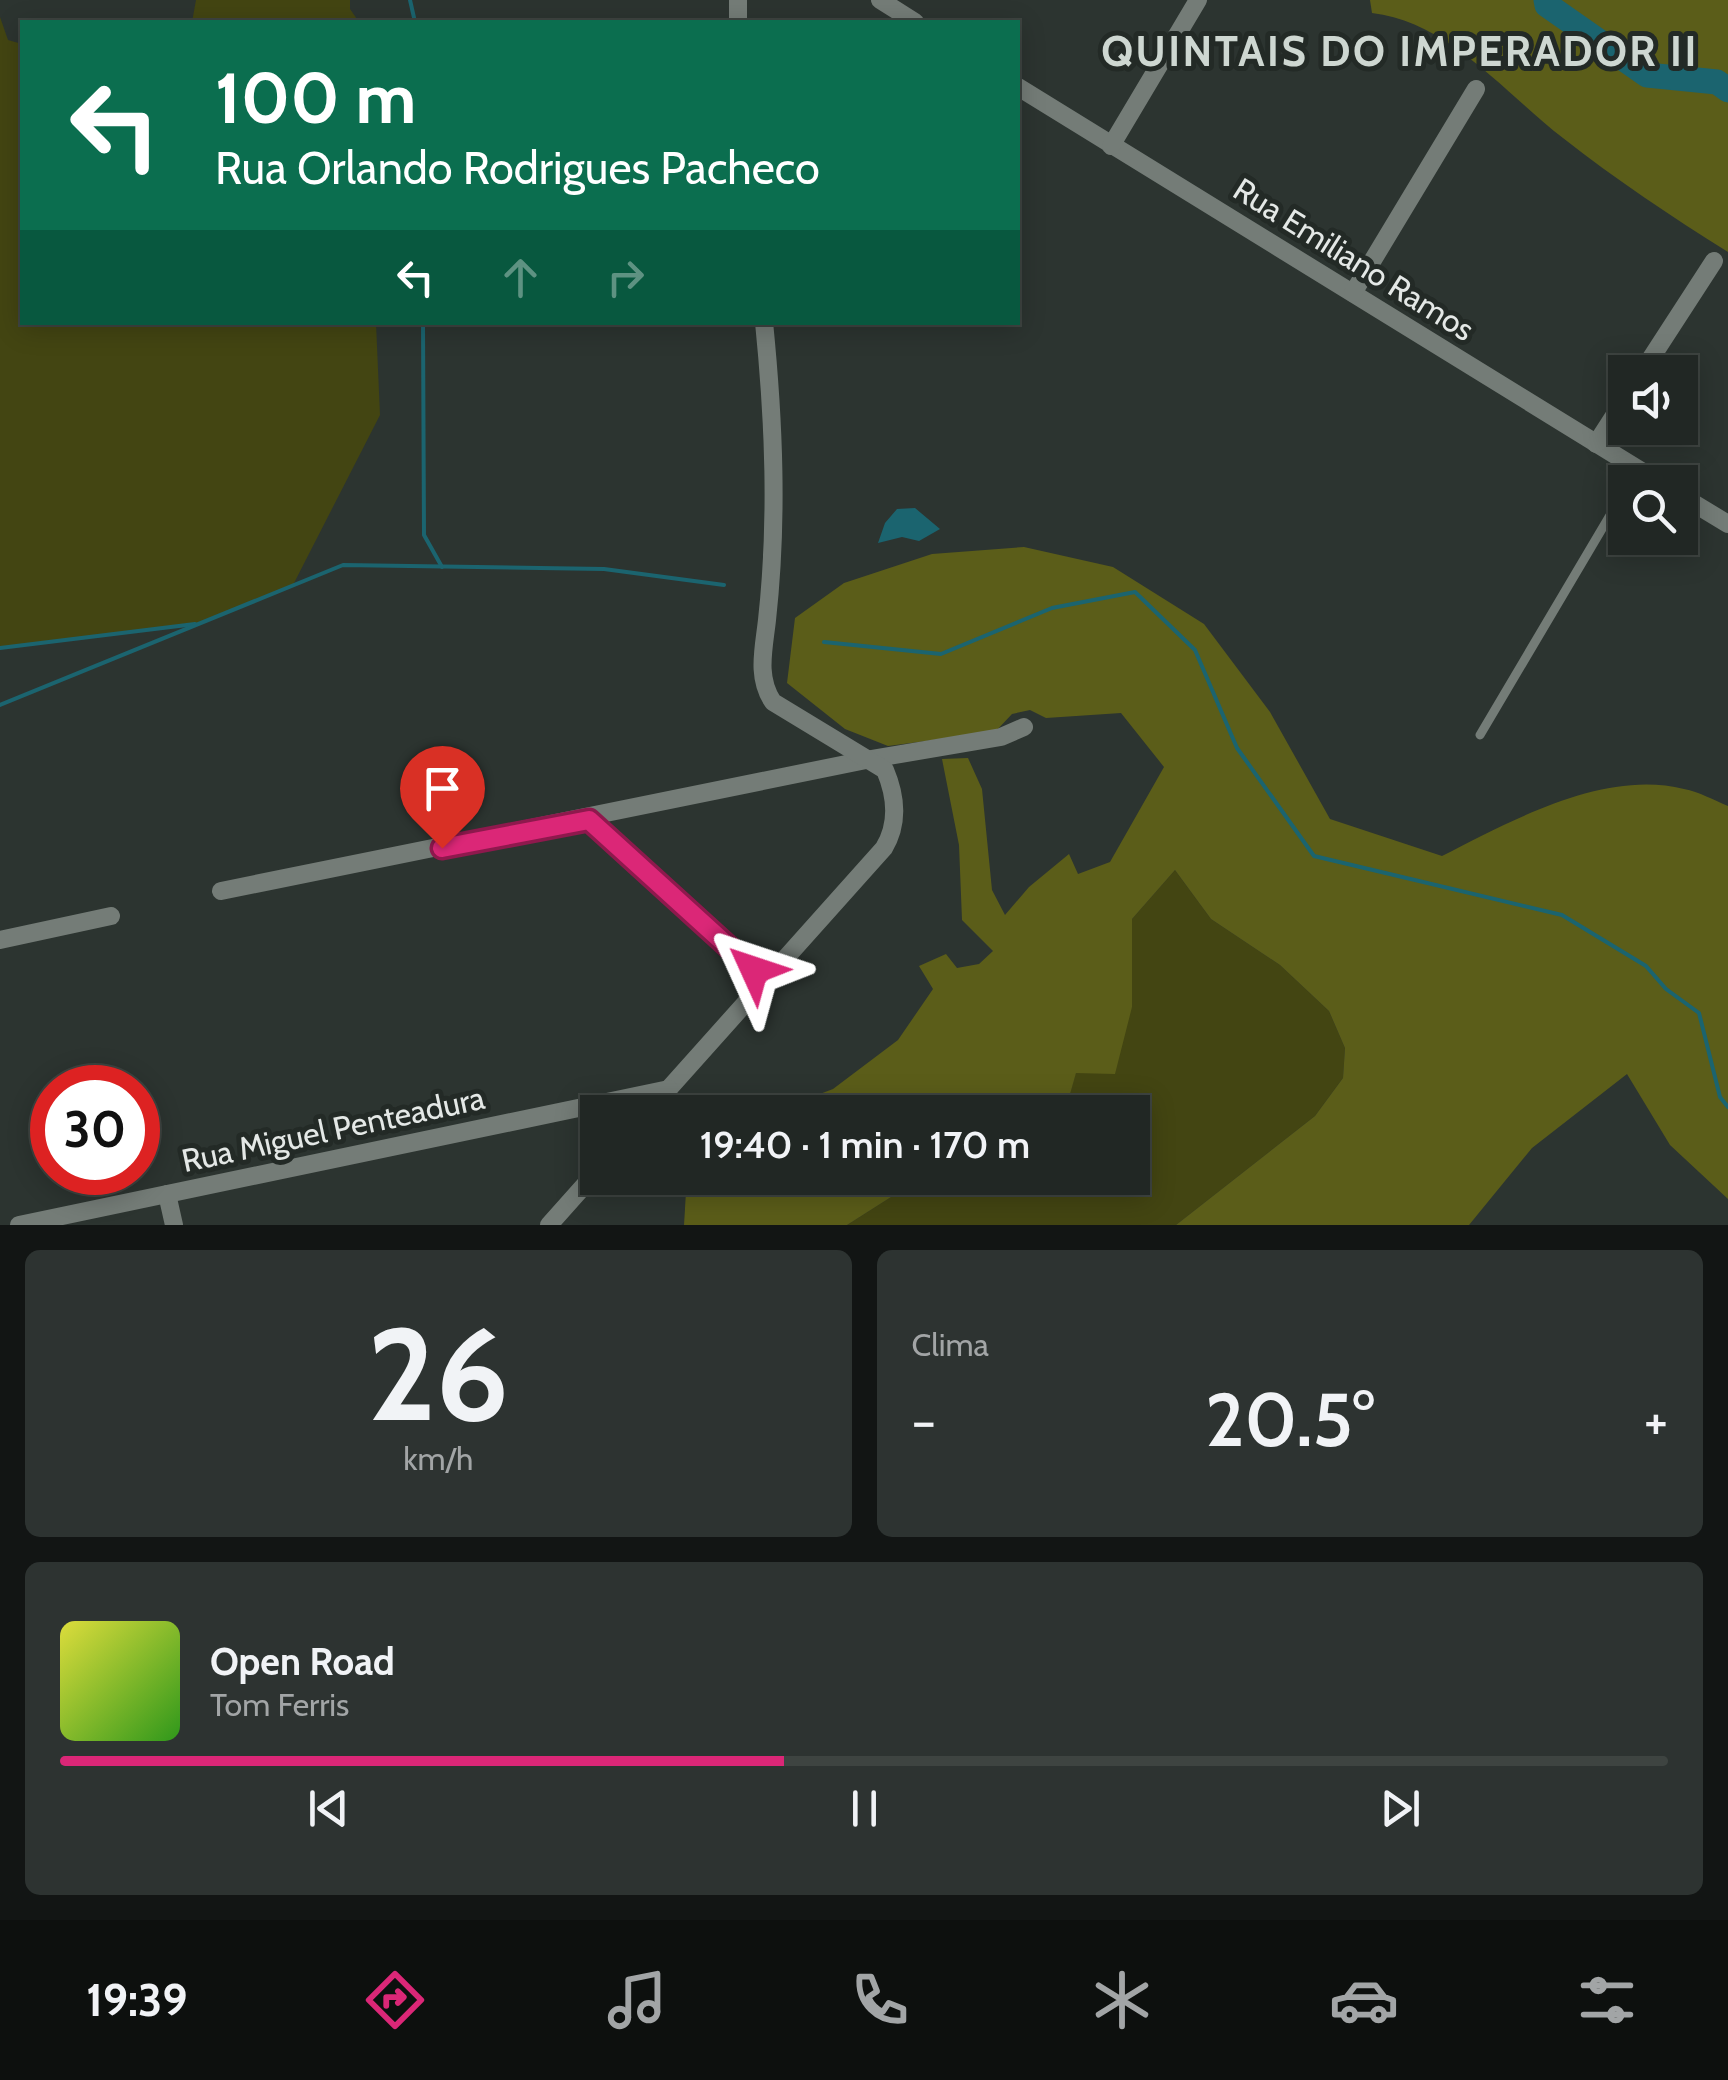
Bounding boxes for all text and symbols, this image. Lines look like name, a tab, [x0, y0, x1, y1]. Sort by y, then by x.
district label: QUINTAIS DO IMPERADOR II	[1101, 25, 1699, 77]
text: 100 m	[215, 55, 416, 141]
icon: left	[50, 60, 180, 190]
text: Rua Orlando Rodrigues Pacheco	[215, 141, 820, 195]
street label: Rua Emiliano Ramos	[1226, 169, 1482, 349]
icon: left	[388, 250, 443, 305]
icon: ahead	[493, 250, 548, 305]
icon: right	[598, 250, 653, 305]
map controls	[1608, 355, 1698, 555]
button: sound	[1608, 355, 1698, 445]
button: search	[1608, 465, 1698, 555]
pin	[400, 746, 485, 849]
icon: arrive	[415, 761, 470, 816]
position arrow	[702, 918, 806, 1022]
speed limit sign: 30	[30, 1065, 160, 1195]
street label: Rua Miguel Penteadura	[178, 1078, 489, 1180]
text: 19:40 · 1 min · 170 m	[700, 1121, 1030, 1168]
text: 26	[367, 1295, 509, 1453]
text: Clima	[912, 1325, 989, 1364]
text: 20.5°	[1205, 1374, 1375, 1465]
text: −	[912, 1387, 936, 1454]
text: +	[1644, 1387, 1668, 1454]
text: km/h	[403, 1439, 473, 1478]
text: Open Road	[210, 1638, 395, 1685]
text: Tom Ferris	[210, 1685, 349, 1724]
icon: previous	[301, 1781, 356, 1836]
icon: pause	[837, 1781, 892, 1836]
icon: next	[1373, 1781, 1428, 1836]
icon: directions	[360, 1965, 430, 2035]
icon: music	[602, 1965, 672, 2035]
icon: phone	[845, 1965, 915, 2035]
icon: climate	[1087, 1965, 1157, 2035]
icon: car	[1329, 1965, 1399, 2035]
icon: filters	[1572, 1965, 1642, 2035]
text: 19:39	[86, 1973, 188, 2027]

